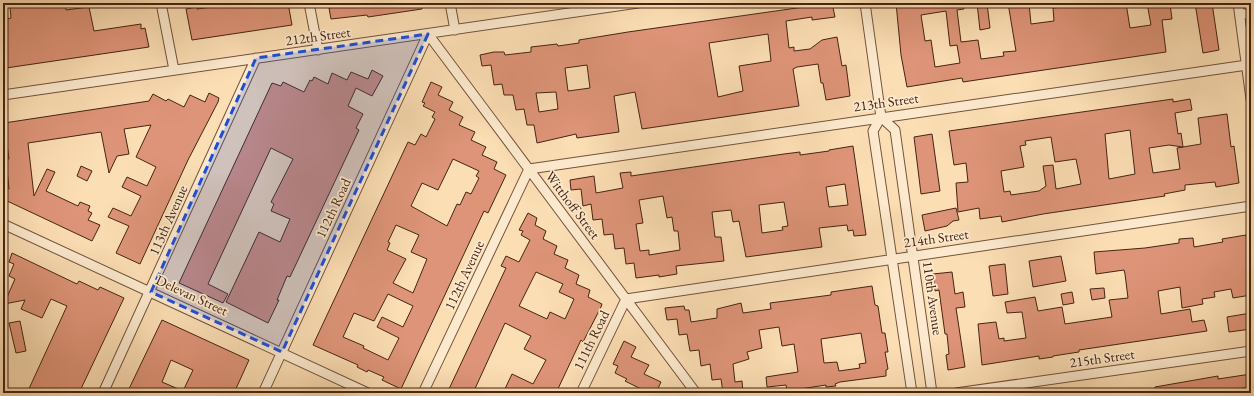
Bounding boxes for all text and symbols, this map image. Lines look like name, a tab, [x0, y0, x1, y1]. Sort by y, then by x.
street label: 212th Street	[284, 22, 352, 49]
street label: 213th Street	[852, 88, 920, 115]
street label: Witthoff Street	[542, 167, 605, 243]
street label: 112th Road	[311, 174, 355, 241]
street label: 113th Avenue	[145, 182, 192, 258]
street label: 214th Street	[902, 224, 970, 251]
street label: 112th Avenue	[440, 237, 488, 313]
street label: 110th Avenue	[919, 260, 947, 337]
street label: Delevan Street	[153, 271, 231, 320]
street label: 111th Road	[569, 307, 613, 373]
street label: 215th Street	[1068, 344, 1136, 371]

